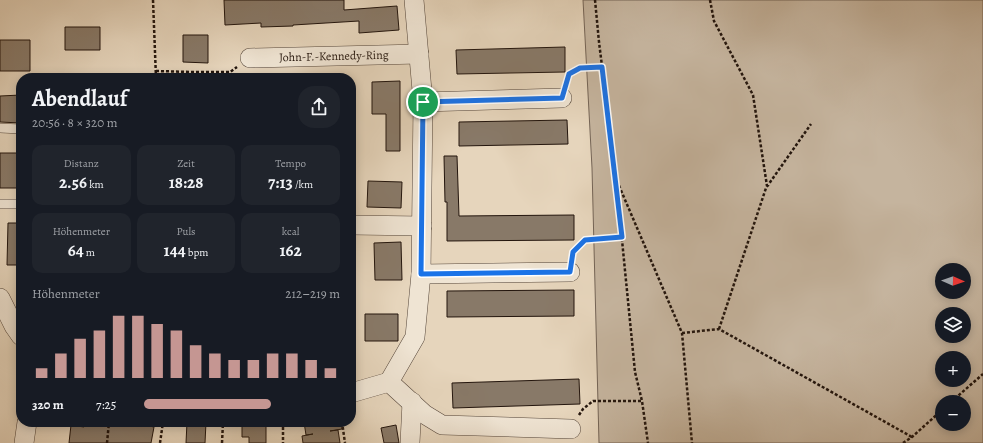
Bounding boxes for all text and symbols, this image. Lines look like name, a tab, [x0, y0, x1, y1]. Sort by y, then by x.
street label: John-F.-Kennedy-Ring	[279, 47, 389, 65]
text: Abendlauf	[32, 84, 127, 114]
pin	[406, 85, 440, 119]
button: share	[298, 86, 340, 128]
icon: arrive	[412, 91, 434, 113]
text: 20:56 · 8 × 320 m	[32, 114, 117, 131]
text: Distanz	[64, 156, 99, 171]
text: Zeit	[177, 156, 195, 171]
text: Tempo	[275, 156, 306, 171]
text: 2.56	[59, 171, 87, 194]
text: 18:28	[169, 171, 203, 194]
text: 7:13	[268, 171, 293, 194]
text: km	[87, 177, 104, 192]
text: /km	[293, 177, 313, 192]
text: Höhenmeter	[53, 224, 110, 239]
text: Puls	[176, 224, 196, 239]
text: kcal	[282, 224, 299, 239]
text: 64	[68, 239, 84, 262]
text: 144	[164, 239, 186, 262]
text: 162	[280, 239, 302, 262]
text: m	[84, 245, 95, 260]
text: bpm	[186, 245, 208, 260]
north arrow	[935, 263, 971, 299]
map controls	[935, 263, 971, 431]
text: Höhenmeter	[32, 285, 100, 302]
text: 212–219 m	[285, 285, 340, 302]
button: layers	[935, 307, 971, 343]
button: +	[935, 351, 971, 387]
button: −	[935, 395, 971, 431]
text: 320 m	[32, 396, 64, 413]
text: 7:25	[96, 396, 116, 413]

